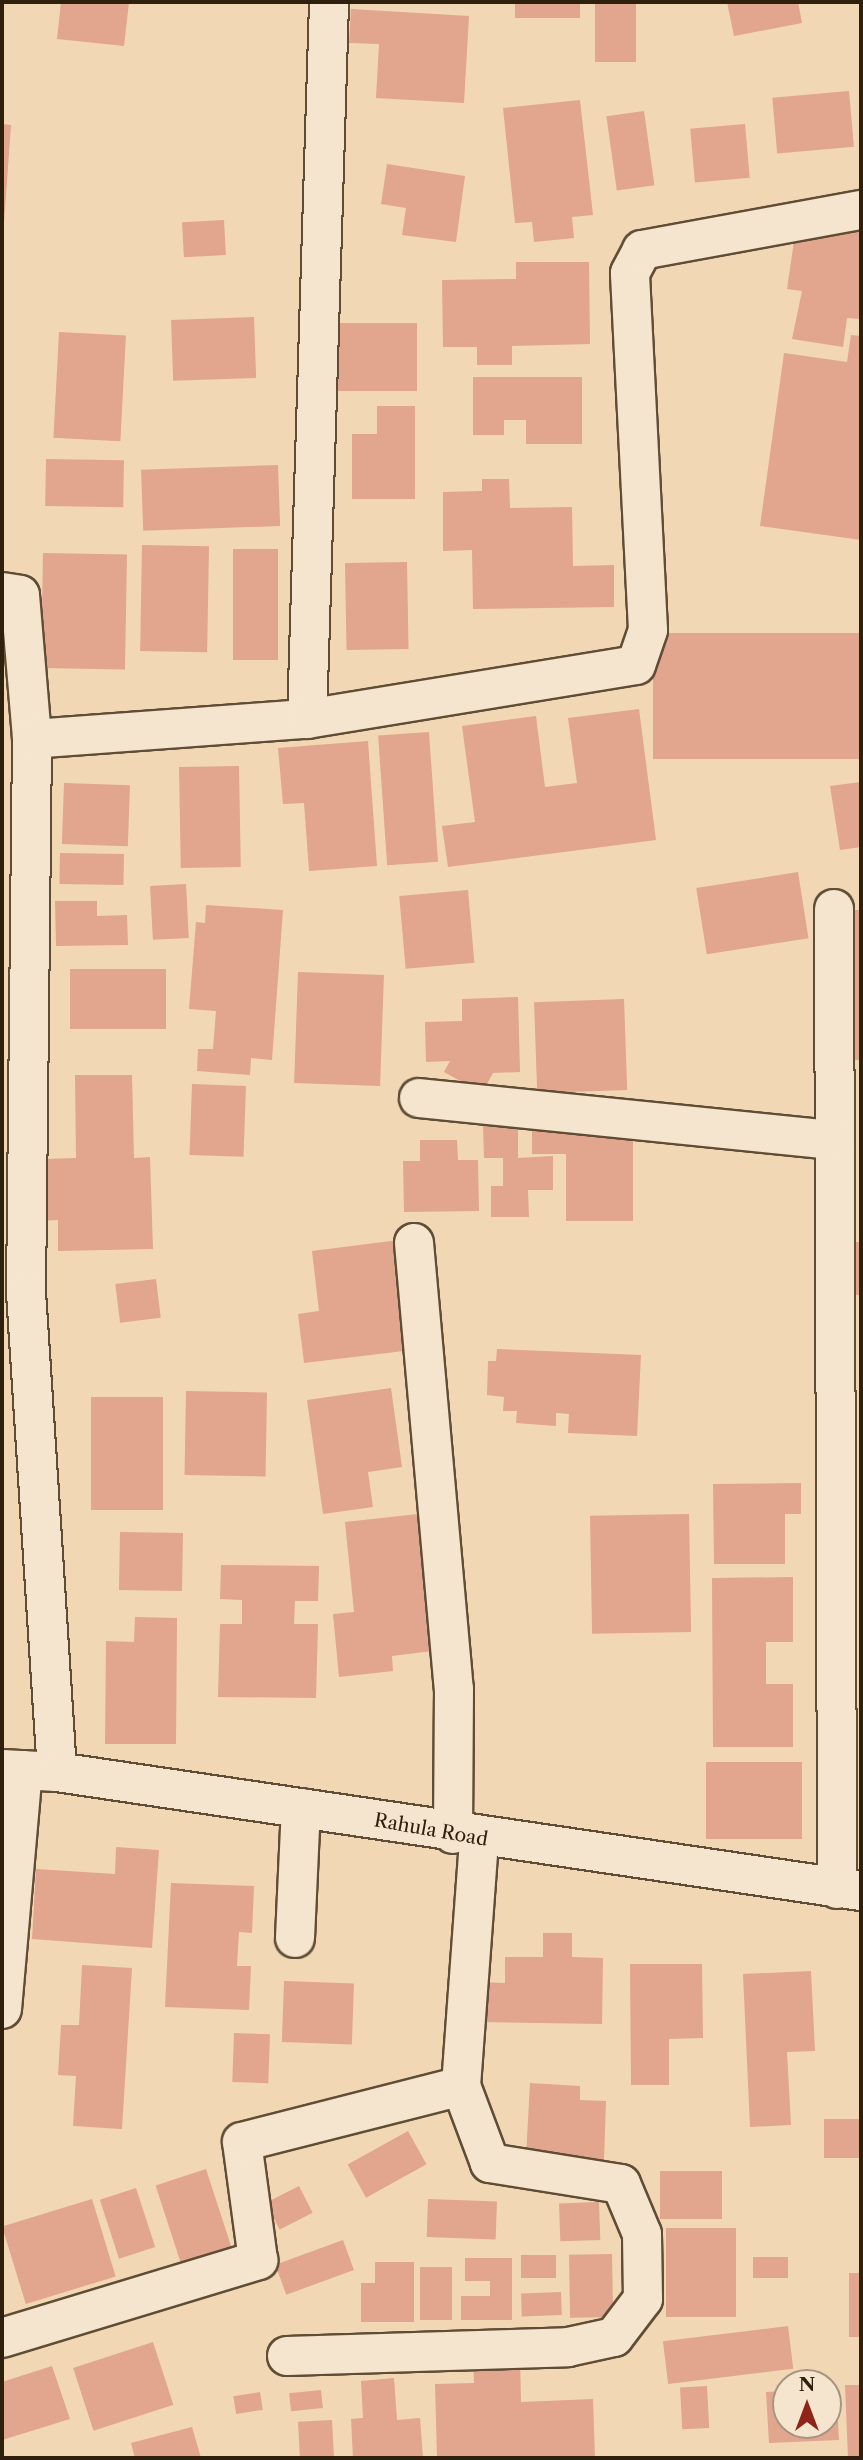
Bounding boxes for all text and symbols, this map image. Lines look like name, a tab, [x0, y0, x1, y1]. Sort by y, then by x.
street label: Rahula Road	[372, 1809, 490, 1851]
north arrow	[772, 2369, 842, 2439]
text: N	[799, 2373, 815, 2396]

